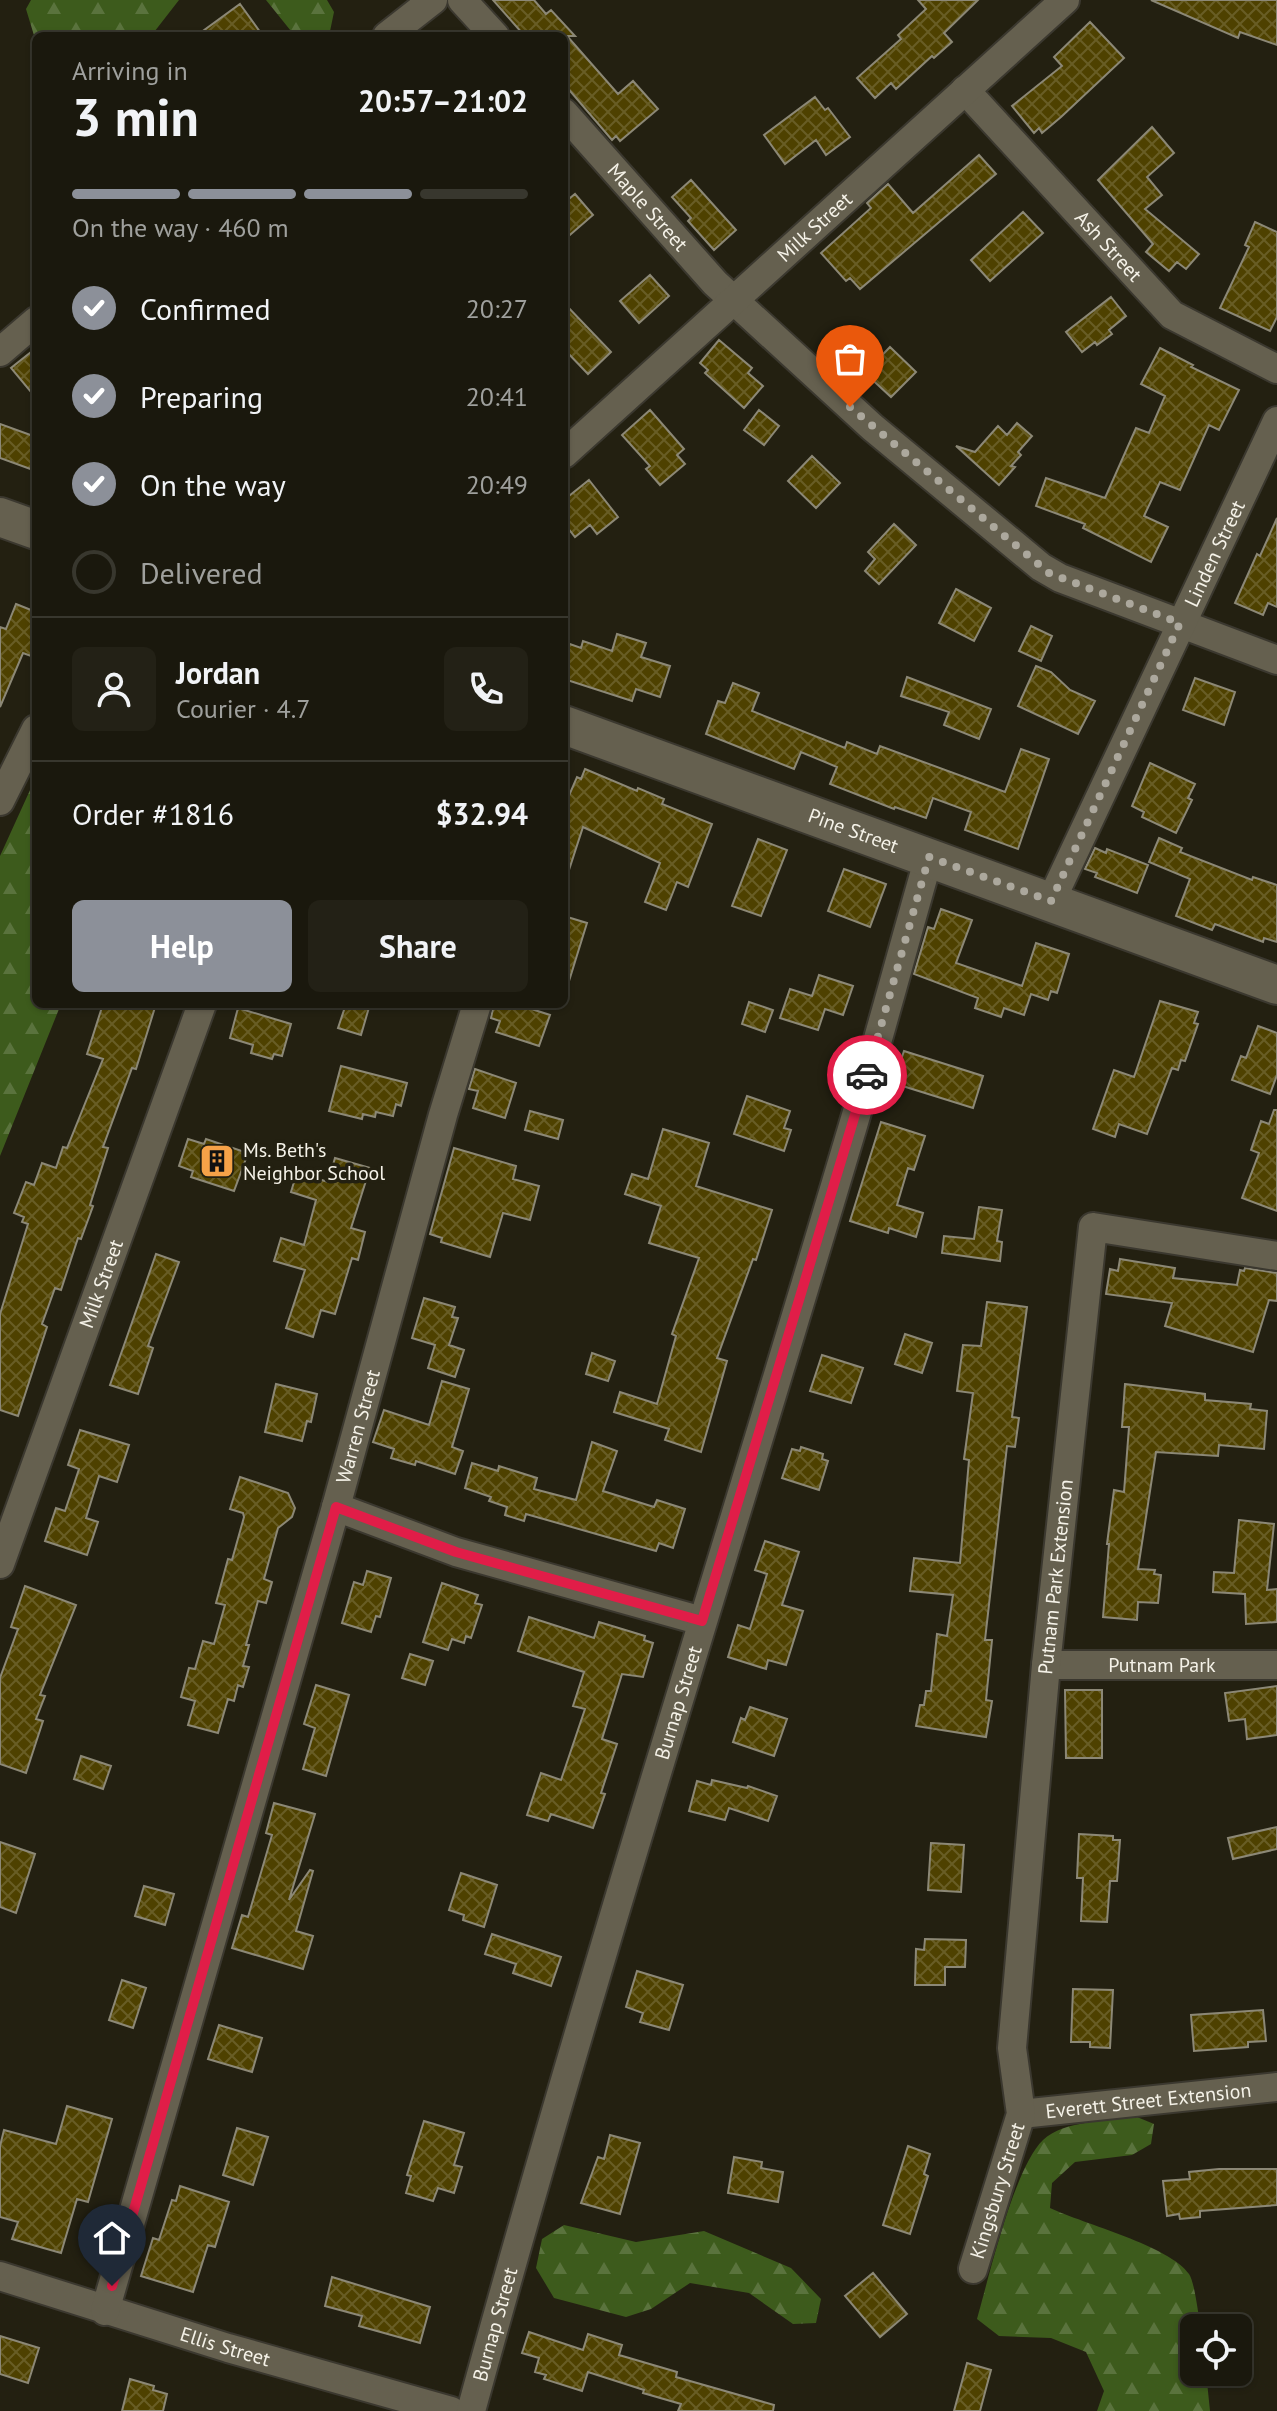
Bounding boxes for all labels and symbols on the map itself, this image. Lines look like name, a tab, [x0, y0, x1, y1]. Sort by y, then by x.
street label: Maple Street	[602, 158, 694, 257]
street label: Milk Street	[771, 186, 858, 268]
street label: Ash Street	[1069, 205, 1148, 287]
pin	[816, 325, 884, 407]
street label: Linden Street	[1178, 496, 1251, 611]
street label: Pine Street	[805, 802, 902, 859]
courier	[827, 1035, 907, 1115]
place label: Ms. Beth's Neighbor School	[243, 1137, 385, 1186]
building icon: Ms. Beth's Neighbor School	[198, 1142, 236, 1180]
street label: Milk Street	[73, 1236, 129, 1332]
street label: Warren Street	[330, 1366, 386, 1486]
street label: Putnam Park Extension	[1032, 1478, 1079, 1676]
street label: Burnap Street	[649, 1643, 708, 1763]
street label: Putnam Park	[1108, 1652, 1216, 1678]
street label: Everett Street Extension	[1044, 2077, 1253, 2124]
street label: Kingsbury Street	[964, 2119, 1031, 2262]
pin	[78, 2204, 146, 2286]
street label: Burnap Street	[467, 2264, 524, 2384]
street label: Ellis Street	[177, 2321, 273, 2372]

